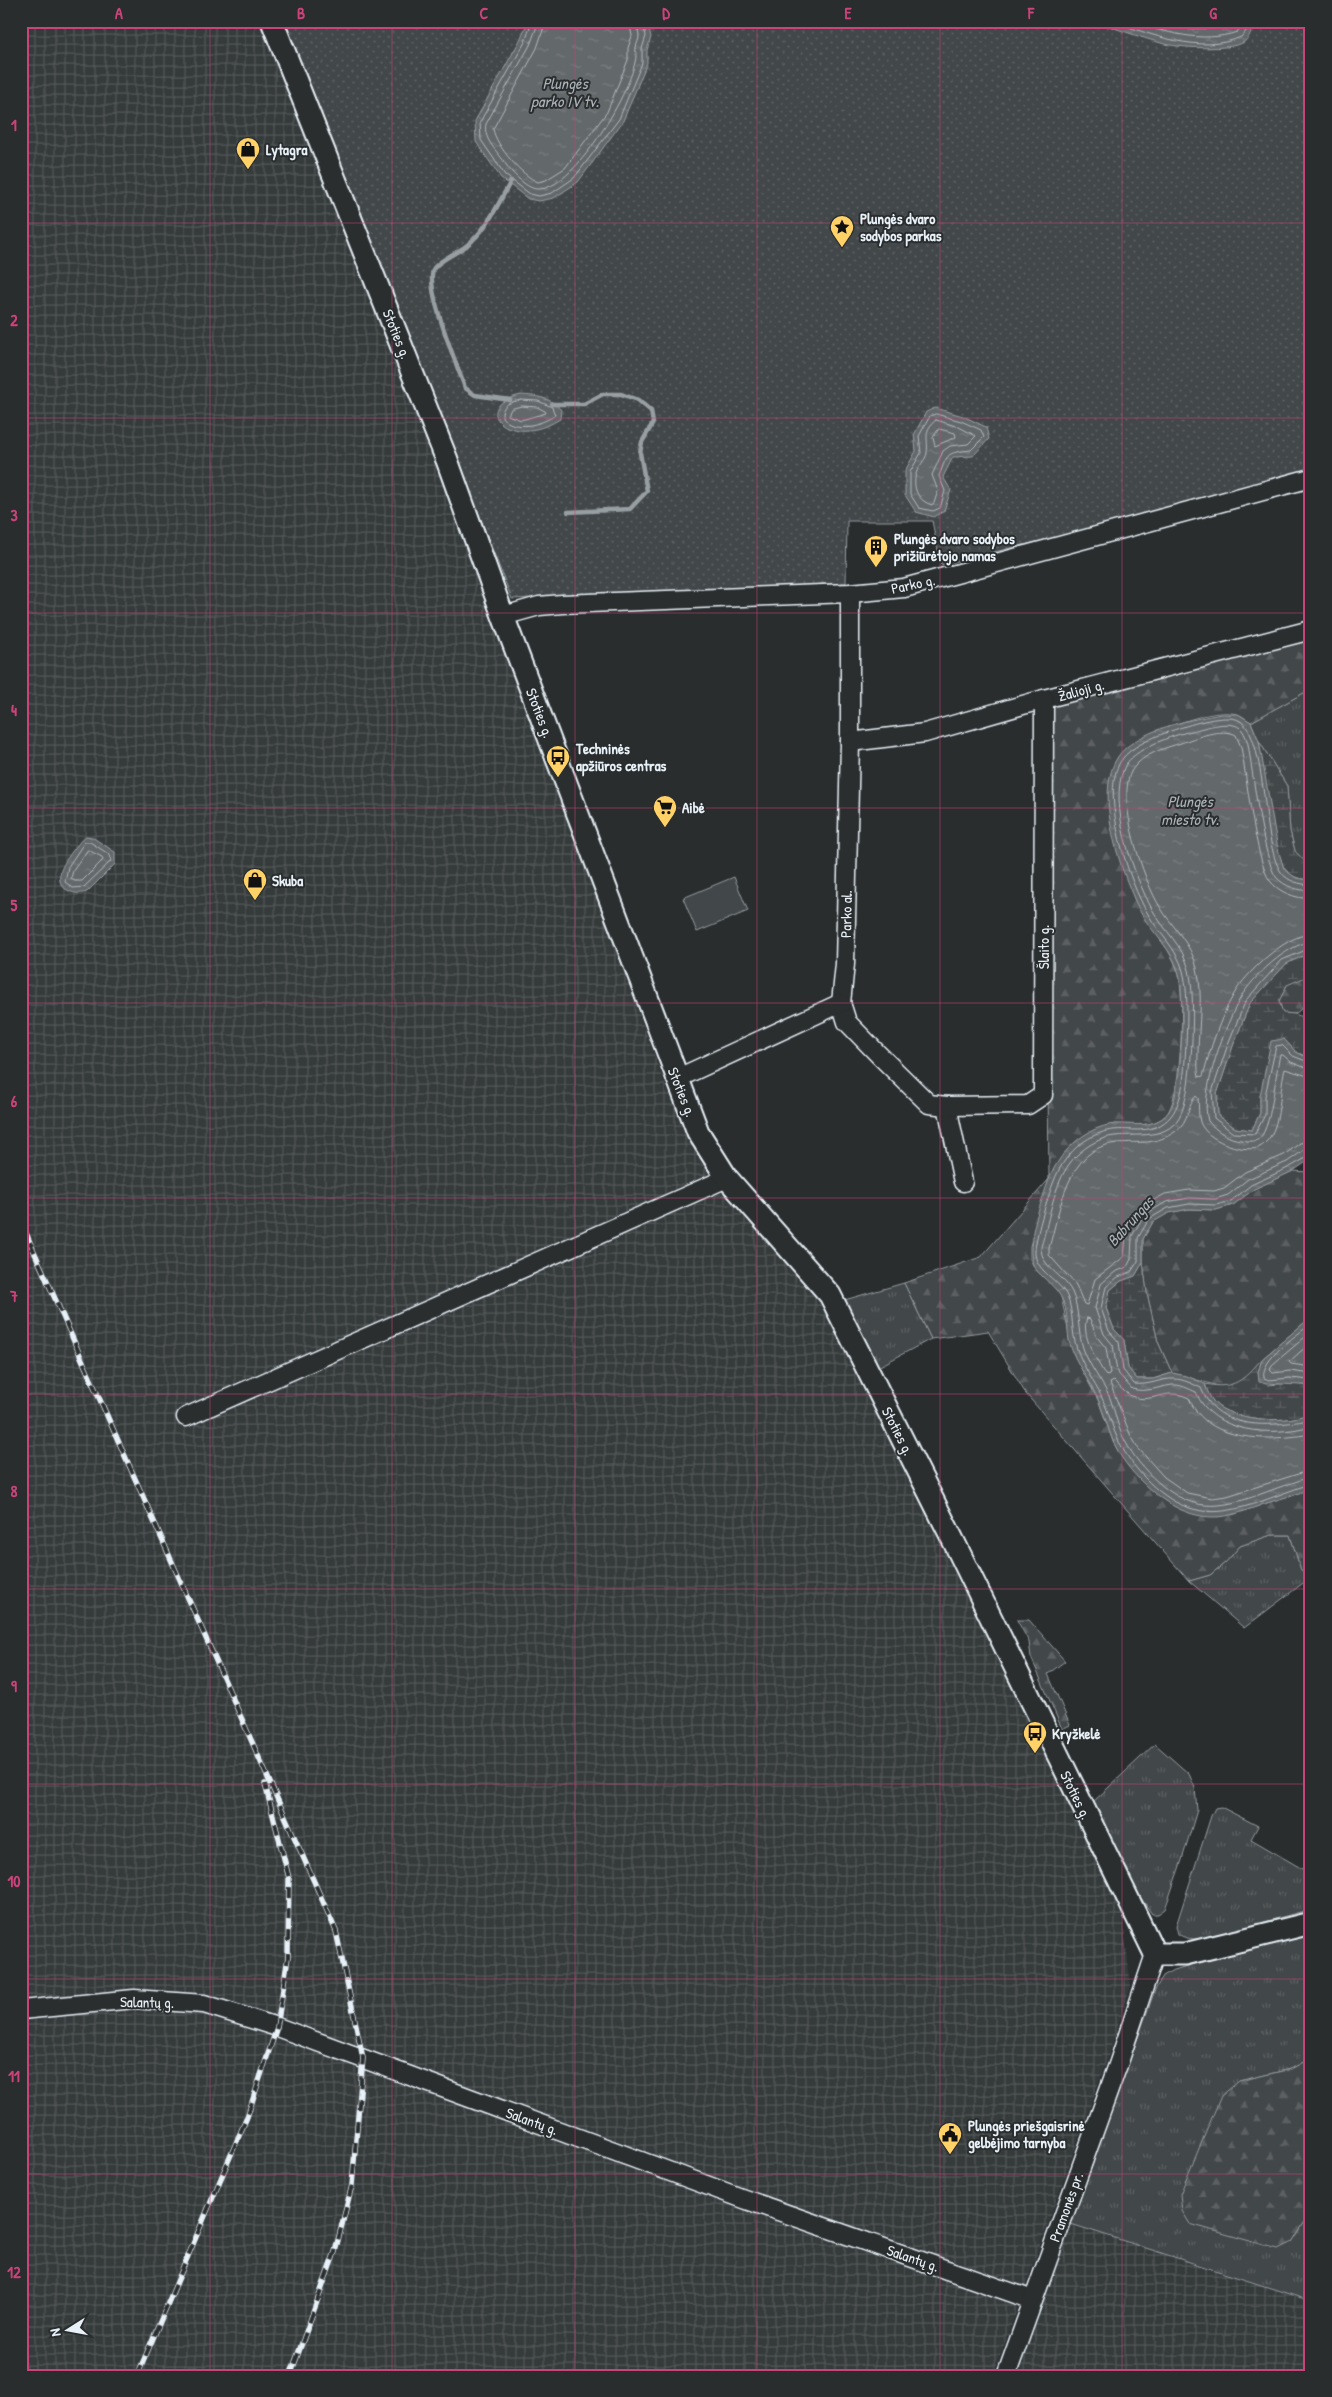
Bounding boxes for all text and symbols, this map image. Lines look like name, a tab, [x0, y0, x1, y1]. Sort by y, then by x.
text: A	[115, 2, 123, 24]
text: B	[297, 2, 305, 24]
text: C	[480, 2, 489, 24]
text: D	[662, 2, 670, 24]
text: E	[844, 2, 852, 24]
text: F	[1027, 2, 1035, 24]
text: G	[1209, 2, 1217, 24]
water label: Plungės parko IV tv.	[530, 72, 599, 112]
text: 1	[11, 114, 17, 136]
shop icon: Lytagra	[235, 136, 261, 170]
place label: Lytagra	[266, 139, 307, 161]
place label: Plungės dvaro sodybos parkas	[860, 208, 942, 247]
place icon: Plungės dvaro sodybos parkas	[829, 214, 855, 248]
street label: Stoties g.	[378, 306, 416, 362]
text: 2	[10, 309, 18, 331]
text: 3	[10, 504, 18, 526]
place label: Plungės dvaro sodybos prižiūrėtojo namas	[894, 528, 1015, 567]
building icon: Plungės dvaro sodybos prižiūrėtojo namas	[863, 534, 889, 568]
street label: Parko g.	[889, 569, 937, 599]
street label: Žalioji g.	[1056, 674, 1106, 706]
street label: Stoties g.	[521, 685, 559, 741]
text: 4	[11, 699, 17, 721]
place label: Techninės apžiūros centras	[575, 738, 667, 777]
bus stop icon: Techninės apžiūros centras	[545, 744, 571, 778]
water label: Plungės miesto tv.	[1161, 790, 1219, 830]
supermarket icon: Aibė	[652, 794, 678, 828]
place label: Aibė	[682, 797, 705, 818]
shop icon: Skuba	[242, 867, 268, 901]
place label: Skuba	[272, 870, 303, 891]
street label: Parko al.	[835, 890, 857, 938]
text: 5	[11, 894, 18, 916]
street label: Šlaito g.	[1033, 925, 1054, 969]
street label: Stoties g.	[663, 1064, 701, 1120]
text: 6	[11, 1090, 18, 1112]
water label: Babrungas	[1102, 1190, 1160, 1251]
text: 7	[9, 1285, 18, 1307]
street label: Stoties g.	[877, 1403, 919, 1459]
text: 8	[11, 1480, 18, 1502]
text: 9	[11, 1675, 17, 1697]
bus stop icon: Kryžkelė	[1022, 1720, 1048, 1754]
place label: Kryžkelė	[1052, 1723, 1101, 1745]
street label: Stoties g.	[1055, 1767, 1097, 1823]
text: 10	[8, 1870, 20, 1892]
street label: Salantų g.	[120, 1991, 174, 2013]
text: 11	[8, 2065, 20, 2087]
street label: Salantų g.	[503, 2102, 561, 2140]
place label: Plungės priešgaisrinė gelbėjimo tarnyba	[968, 2115, 1085, 2154]
public building icon: Plungės priešgaisrinė gelbėjimo tarnyba	[937, 2121, 963, 2155]
street label: Pramonės pr.	[1044, 2169, 1088, 2245]
street label: Salantų g.	[884, 2239, 942, 2277]
text: 12	[7, 2261, 21, 2283]
north arrow	[42, 2304, 92, 2354]
text: N	[45, 2327, 65, 2338]

